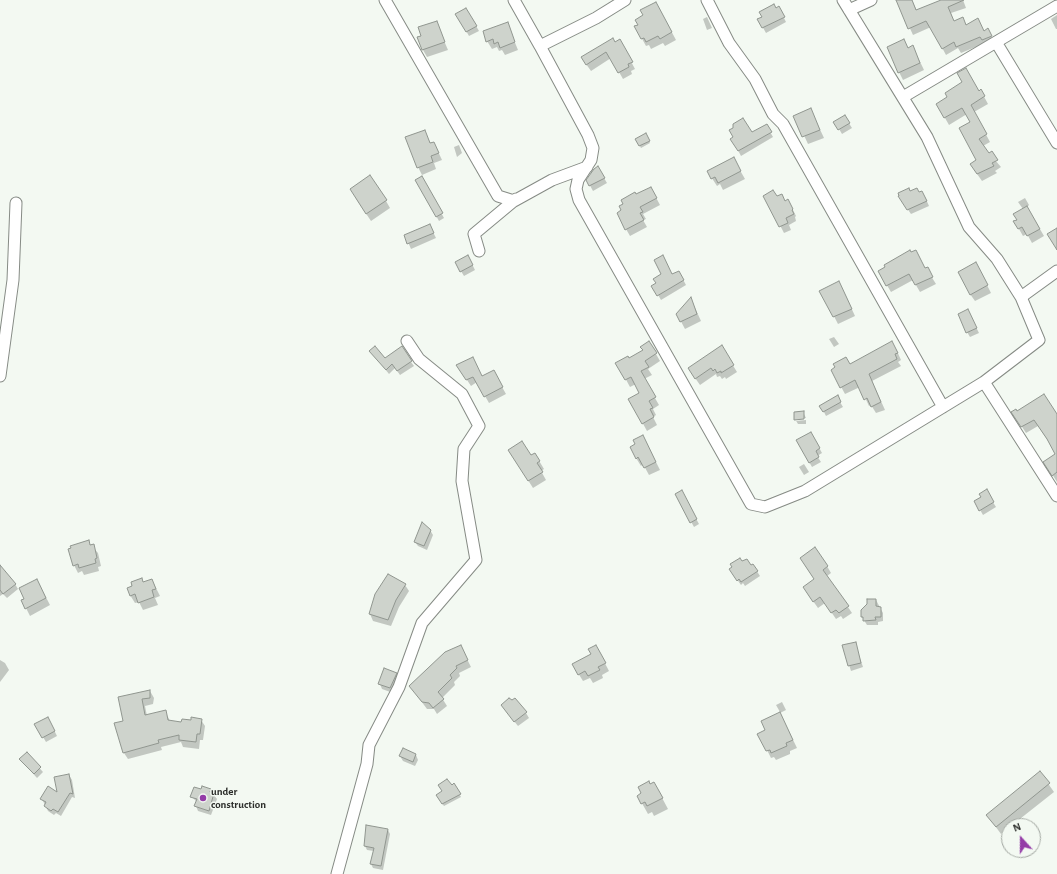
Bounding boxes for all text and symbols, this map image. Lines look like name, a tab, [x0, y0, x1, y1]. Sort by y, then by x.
place label: under construction	[211, 785, 266, 811]
marker: under construction	[198, 793, 208, 803]
north arrow	[1001, 818, 1041, 858]
text: N	[1011, 821, 1022, 834]

